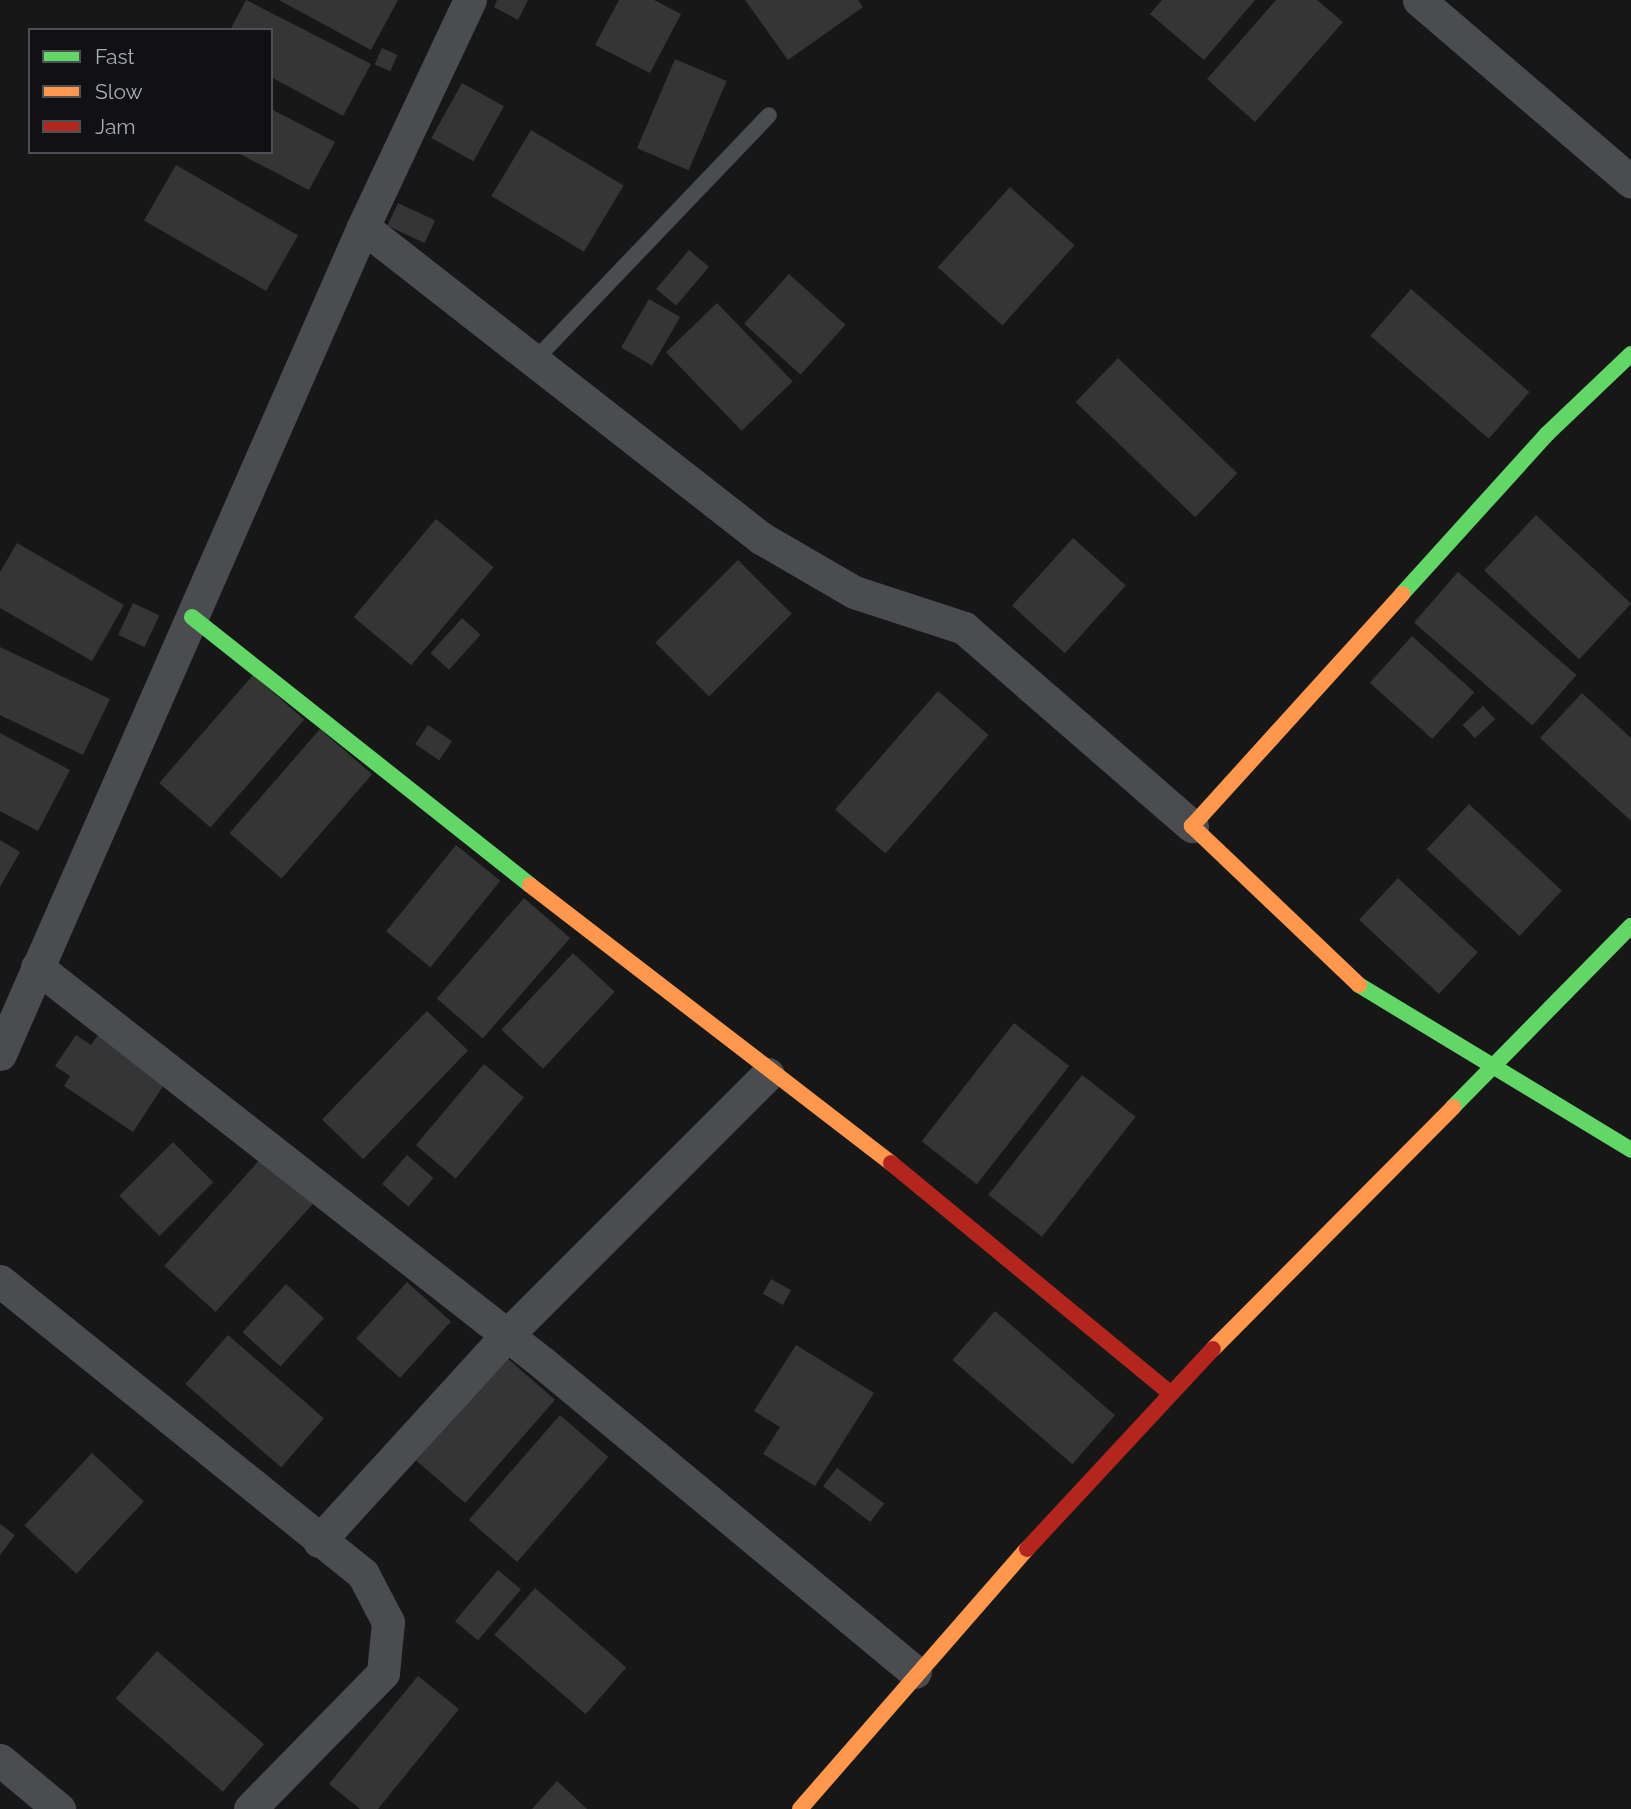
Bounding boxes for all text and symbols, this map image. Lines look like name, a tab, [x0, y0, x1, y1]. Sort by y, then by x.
legend	[28, 28, 273, 154]
text: Fast	[95, 44, 135, 69]
text: Slow	[95, 79, 143, 104]
text: Jam	[95, 114, 136, 139]

